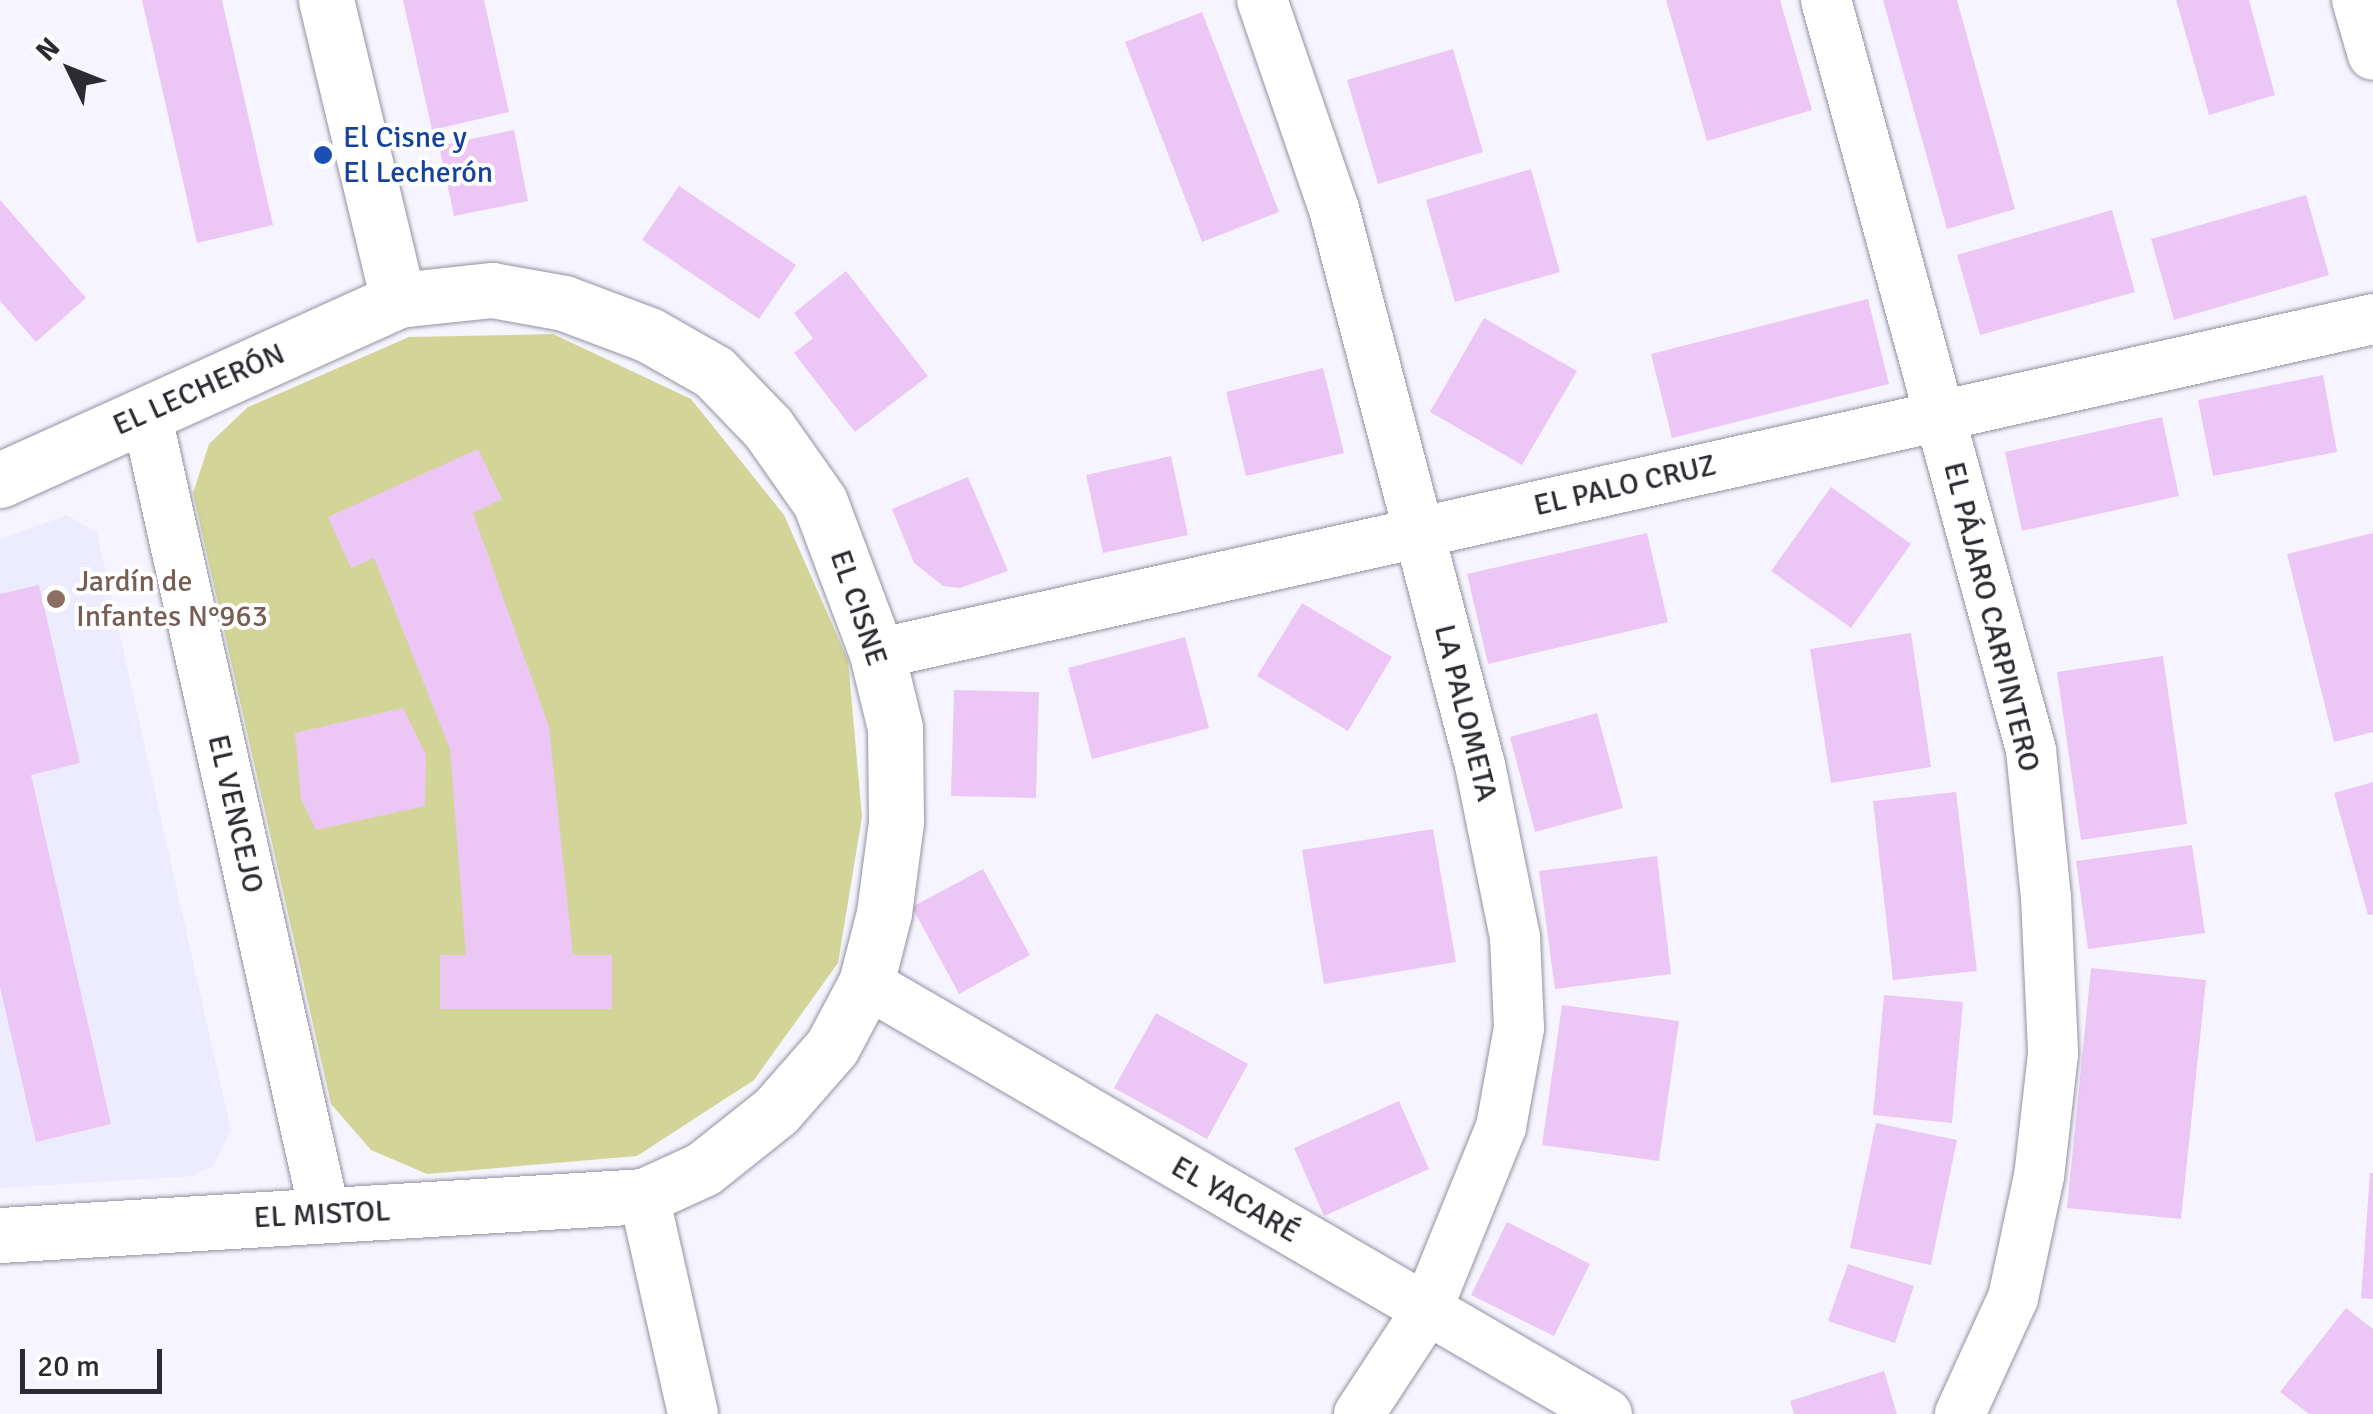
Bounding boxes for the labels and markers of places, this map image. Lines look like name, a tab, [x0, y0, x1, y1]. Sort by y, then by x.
place label: El Cisne y El Lecherón	[343, 120, 493, 190]
marker: El Cisne y El Lecherón	[312, 144, 334, 166]
place label: Jardín de Infantes N°963	[76, 564, 268, 634]
marker: Jardín de Infantes N°963	[45, 588, 67, 610]

